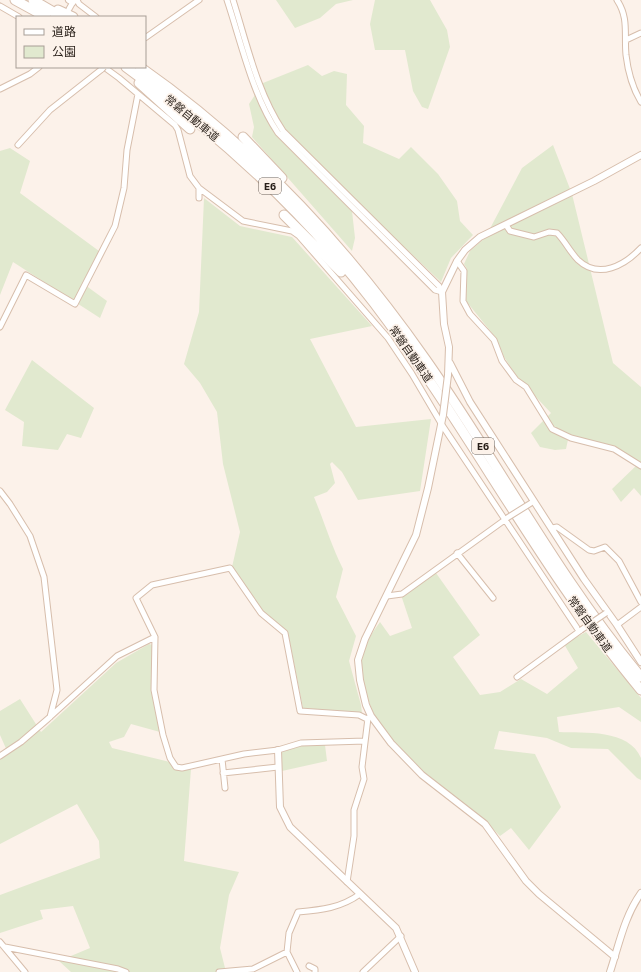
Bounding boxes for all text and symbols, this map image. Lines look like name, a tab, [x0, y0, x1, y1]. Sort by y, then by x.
legend	[16, 16, 146, 68]
text: 道路	[52, 24, 76, 38]
text: 公園	[52, 44, 76, 58]
street label: 常磐自動車道	[163, 92, 222, 143]
road number: E6	[259, 178, 281, 194]
street label: 常磐自動車道	[387, 323, 436, 384]
road number: E6	[472, 438, 494, 454]
street label: 常磐自動車道	[566, 593, 615, 654]

